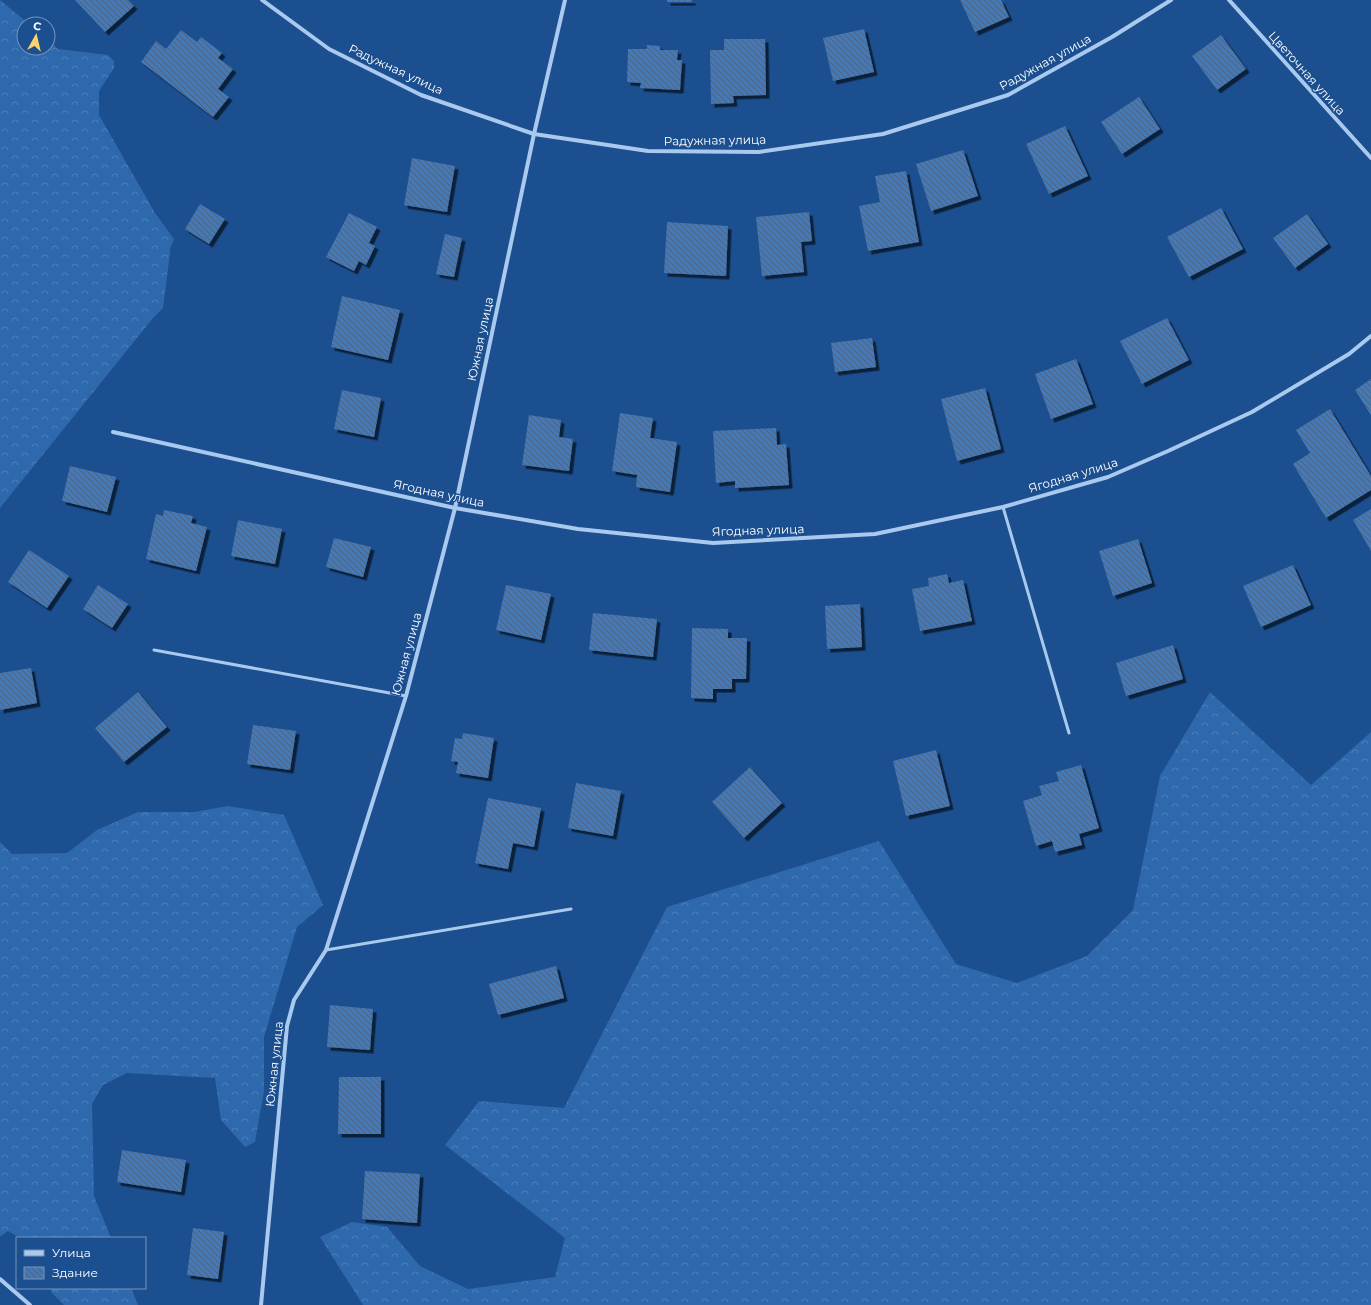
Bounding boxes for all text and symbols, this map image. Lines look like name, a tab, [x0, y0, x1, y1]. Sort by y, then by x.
north arrow	[16, 16, 56, 56]
text: С	[32, 19, 42, 34]
street label: Цветочная улица	[1265, 28, 1349, 118]
street label: Радужная улица	[997, 31, 1093, 93]
street label: Радужная улица	[346, 41, 446, 97]
street label: Радужная улица	[664, 132, 766, 148]
street label: Южная улица	[464, 295, 496, 383]
street label: Ягодная улица	[1027, 454, 1119, 496]
street label: Ягодная улица	[392, 476, 486, 510]
street label: Ягодная улица	[711, 521, 805, 539]
street label: Южная улица	[388, 611, 424, 697]
street label: Южная улица	[262, 1021, 286, 1107]
legend	[16, 1237, 146, 1289]
text: Улица	[52, 1245, 91, 1260]
text: Здание	[52, 1265, 98, 1280]

